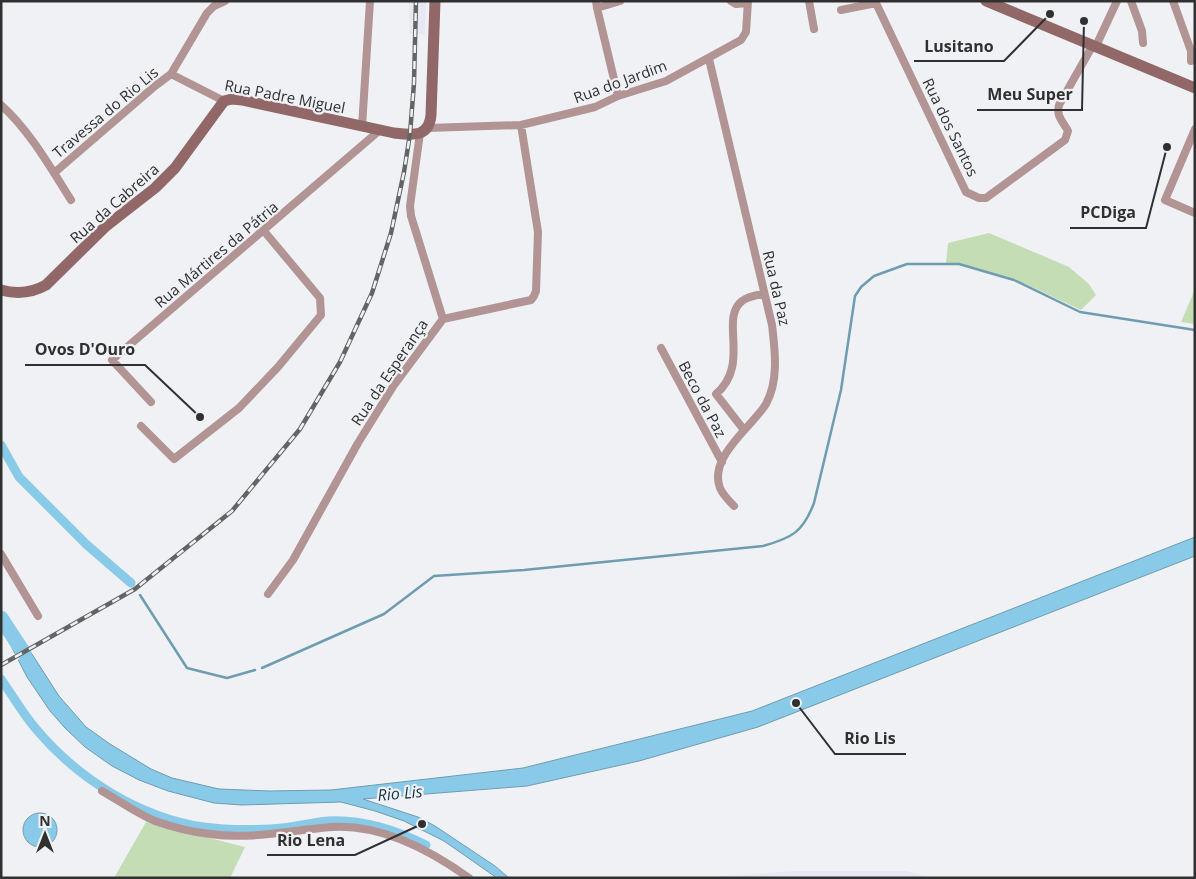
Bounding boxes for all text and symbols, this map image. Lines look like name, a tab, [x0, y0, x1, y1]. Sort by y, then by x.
callout: Lusitano	[914, 30, 1004, 61]
text: Lusitano	[924, 35, 994, 57]
street label: Rua do Jardim	[570, 55, 670, 107]
street label: Travessa do Rio Lis	[48, 62, 162, 162]
street label: Rua Padre Miguel	[223, 74, 347, 118]
street label: Rua dos Santos	[919, 74, 983, 180]
callout: Meu Super	[977, 79, 1082, 110]
text: Meu Super	[987, 83, 1073, 105]
street label: Rua da Cabreira	[65, 159, 163, 247]
street label: Rua Mártires da Pátria	[150, 196, 282, 312]
callout: PCDiga	[1070, 197, 1146, 228]
text: PCDiga	[1080, 201, 1136, 223]
street label: Rua da Paz	[759, 248, 795, 328]
street label: Rua da Esperança	[346, 315, 432, 429]
callout: Ovos D'Ouro	[25, 334, 145, 365]
text: Ovos D'Ouro	[35, 338, 135, 360]
street label: Beco da Paz	[674, 357, 732, 441]
callout: Rio Lis	[835, 723, 906, 754]
text: Rio Lis	[844, 727, 896, 749]
water label: Rio Lis	[377, 780, 423, 806]
north arrow	[20, 809, 70, 859]
text: N	[39, 811, 51, 830]
callout: Rio Lena	[267, 824, 355, 855]
text: Rio Lena	[277, 829, 345, 851]

